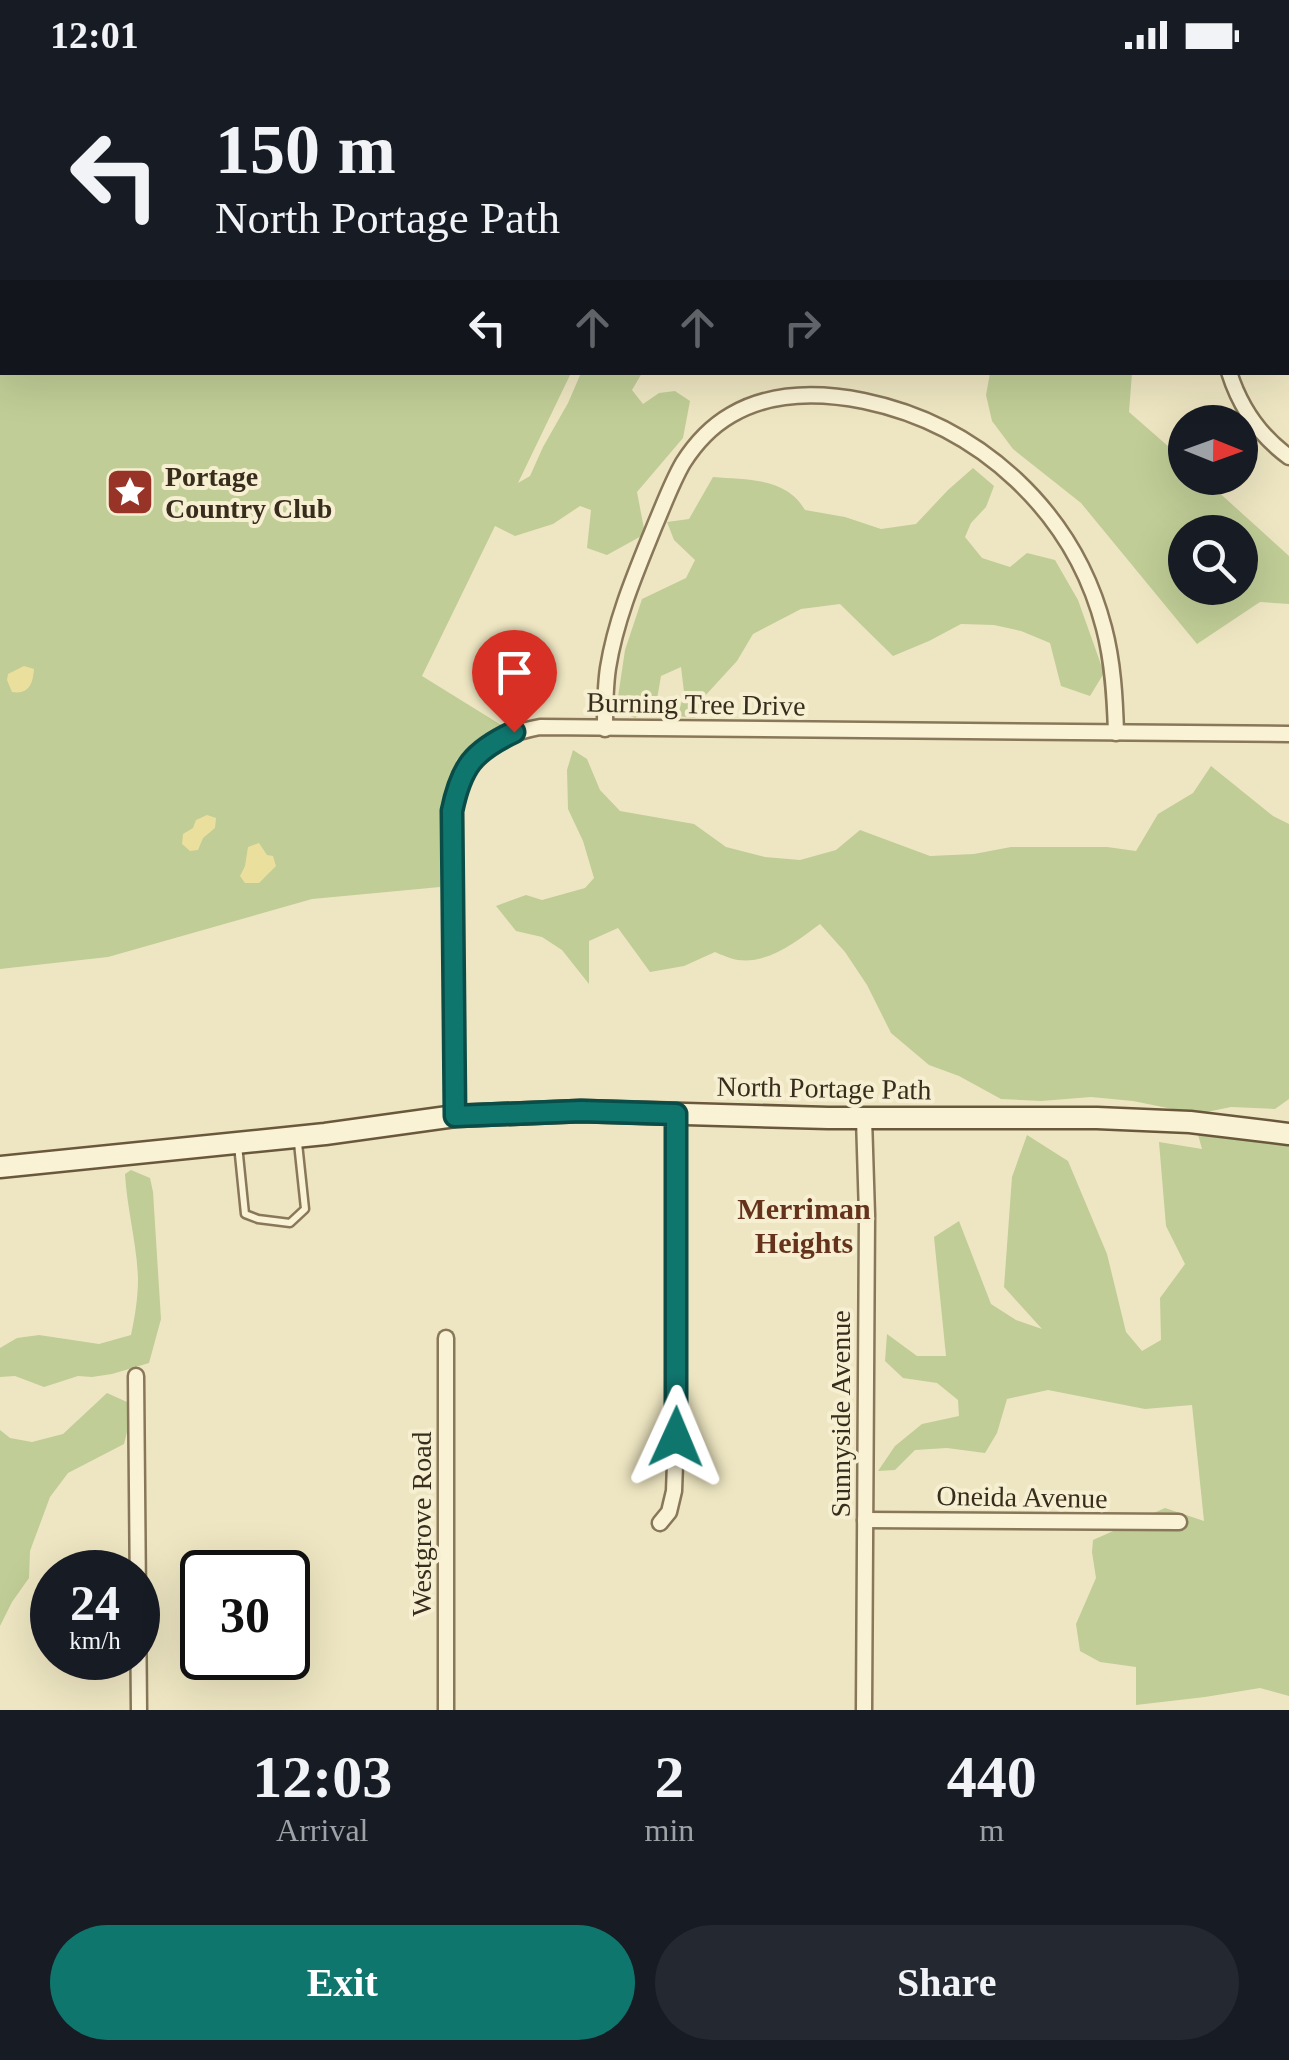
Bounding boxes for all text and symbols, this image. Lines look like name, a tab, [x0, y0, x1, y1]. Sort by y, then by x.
text: 12:01	[50, 14, 139, 56]
icon: left	[50, 110, 180, 240]
text: 150 m	[215, 111, 396, 188]
text: North Portage Path	[215, 193, 560, 243]
icon: left	[460, 300, 515, 355]
icon: ahead	[565, 300, 620, 355]
icon: ahead	[670, 300, 725, 355]
icon: right	[775, 300, 830, 355]
north arrow	[1168, 405, 1258, 495]
map controls	[1168, 405, 1258, 605]
place label: Portage Country Club	[165, 461, 332, 524]
place icon: Portage Country Club	[104, 466, 156, 518]
button: search	[1168, 515, 1258, 605]
pin	[472, 630, 557, 733]
icon: arrive	[487, 645, 542, 700]
street label: Burning Tree Drive	[586, 687, 806, 721]
street label: North Portage Path	[716, 1071, 932, 1105]
district label: Merriman Heights	[737, 1192, 871, 1259]
street label: Sunnyside Avenue	[825, 1310, 856, 1518]
position arrow	[624, 1385, 728, 1489]
street label: Westgrove Road	[406, 1431, 437, 1617]
street label: Oneida Avenue	[936, 1480, 1108, 1514]
speed limit sign: 30	[180, 1550, 310, 1680]
text: 24	[70, 1575, 120, 1631]
text: km/h	[69, 1627, 121, 1654]
text: 12:03	[252, 1744, 392, 1810]
text: 2	[654, 1744, 684, 1810]
text: 440	[947, 1744, 1037, 1810]
text: Arrival	[276, 1812, 368, 1848]
text: min	[645, 1812, 694, 1848]
text: m	[979, 1812, 1004, 1848]
button: Exit	[50, 1925, 635, 2040]
button: Share	[655, 1925, 1239, 2040]

